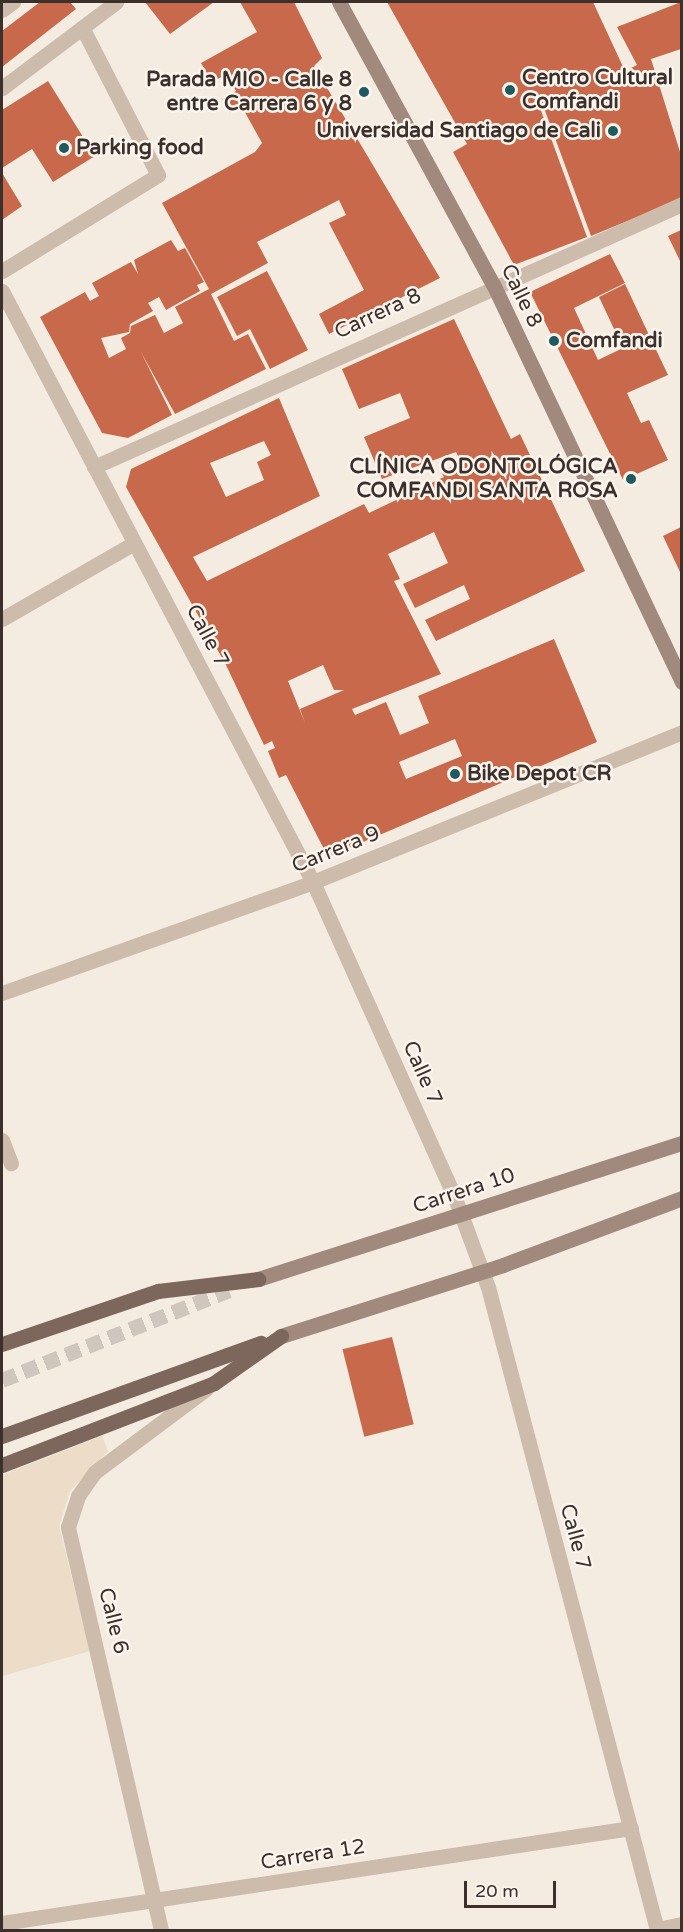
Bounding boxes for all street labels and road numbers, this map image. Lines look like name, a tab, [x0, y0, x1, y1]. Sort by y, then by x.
street label: Calle 8	[495, 260, 547, 332]
street label: Carrera 8	[331, 283, 425, 345]
street label: Calle 7	[180, 600, 234, 672]
street label: Carrera 9	[288, 821, 384, 879]
street label: Calle 7	[397, 1037, 447, 1109]
street label: Carrera 10	[410, 1163, 518, 1219]
street label: Calle 7	[554, 1501, 596, 1573]
street label: Calle 6	[93, 1585, 133, 1657]
street label: Carrera 12	[259, 1834, 367, 1876]

